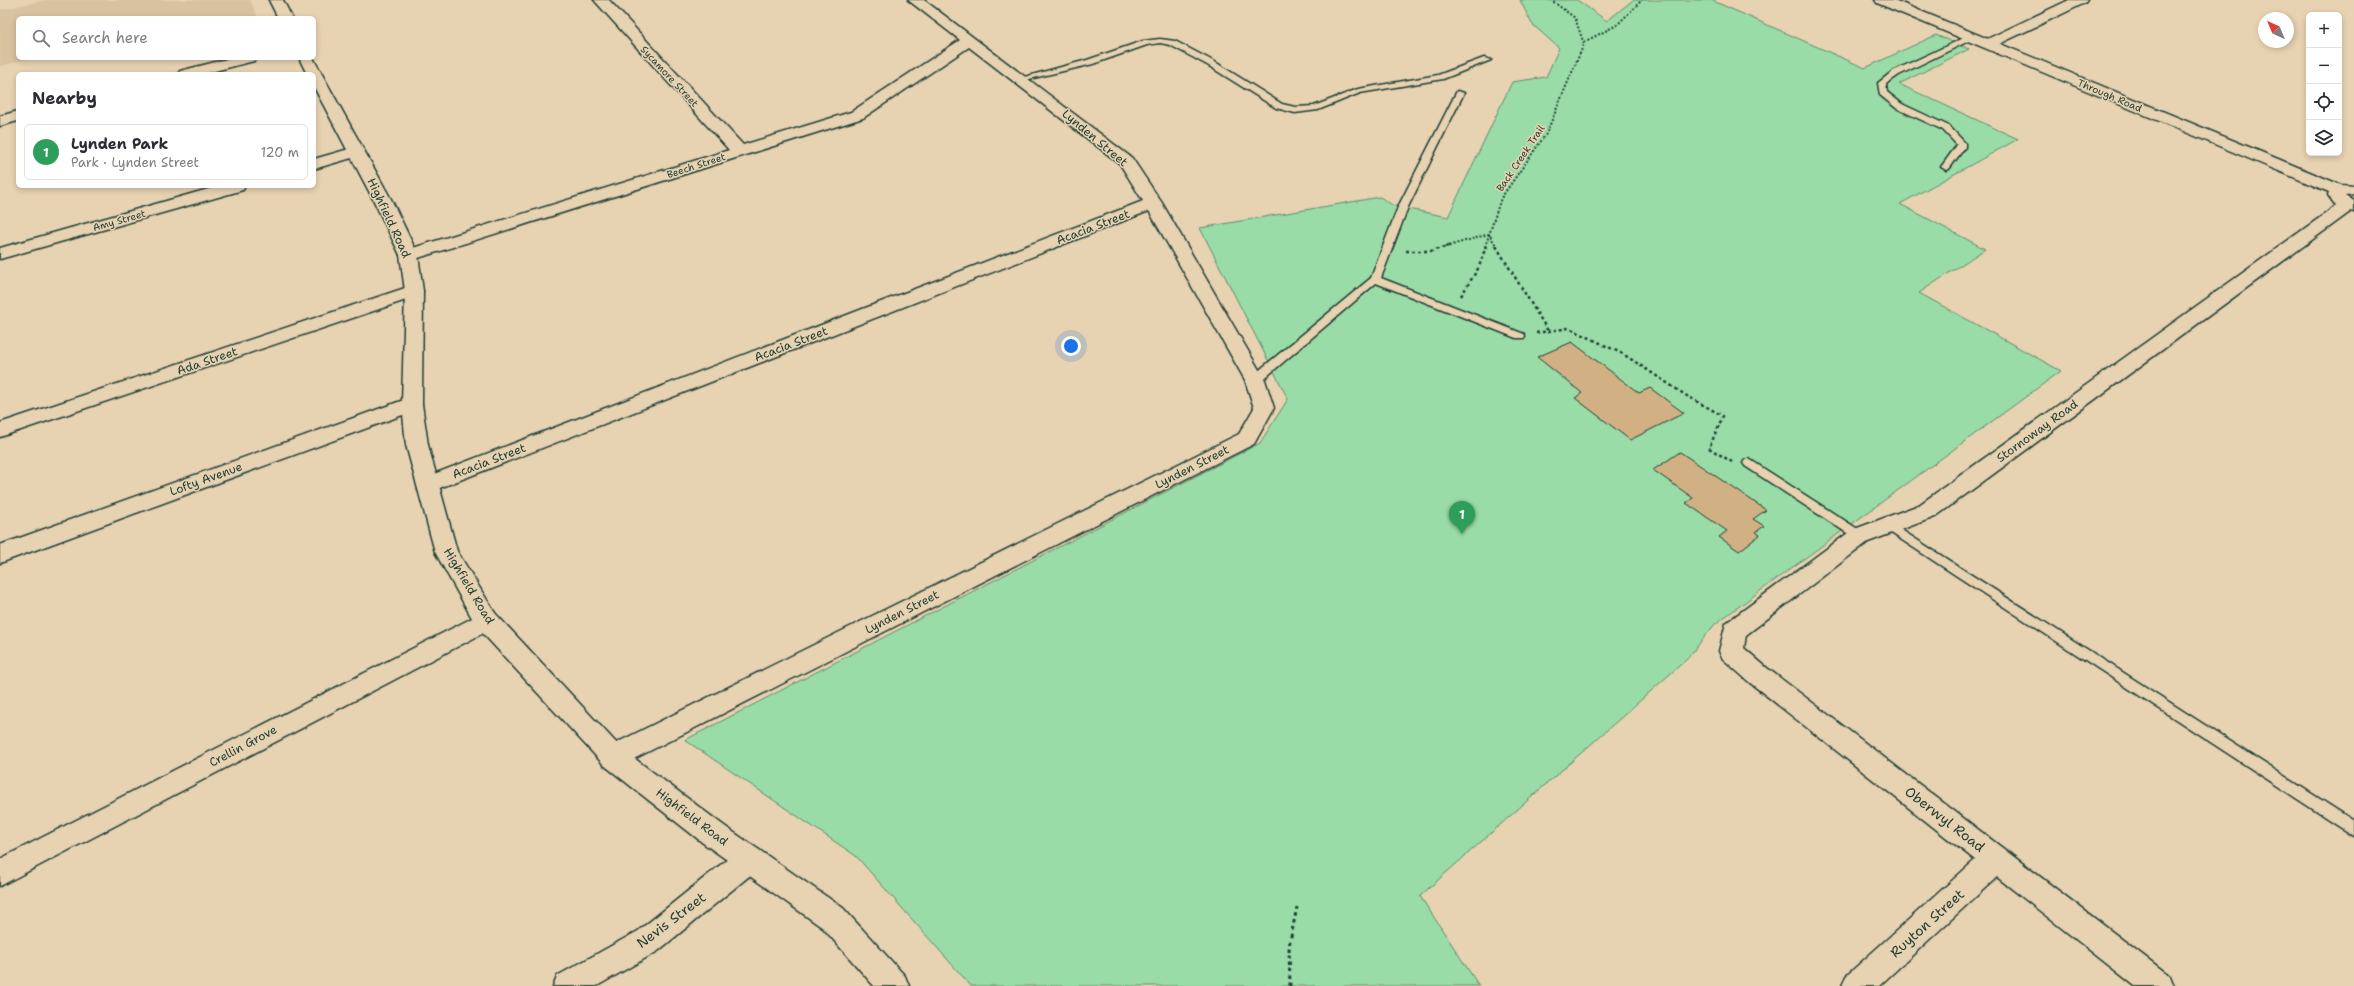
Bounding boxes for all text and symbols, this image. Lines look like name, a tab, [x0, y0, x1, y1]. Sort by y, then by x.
north arrow	[2258, 12, 2294, 48]
map controls	[2306, 12, 2342, 156]
button: +	[2306, 12, 2342, 48]
search box	[16, 16, 316, 60]
icon: search	[30, 27, 52, 49]
text: Search here	[62, 28, 148, 48]
street label: Sycamore Street	[638, 43, 701, 110]
button: −	[2306, 48, 2342, 84]
street label: Through Road	[2076, 76, 2145, 115]
button: locate	[2306, 84, 2342, 120]
text: Nearby	[32, 87, 97, 109]
street label: Lynden Street	[1059, 106, 1131, 170]
button: layers	[2306, 120, 2342, 156]
street label: Back Creek Trail	[1493, 123, 1547, 194]
text: Lynden Park	[71, 134, 168, 154]
text: 1	[43, 144, 49, 161]
text: 120 m	[261, 144, 299, 161]
street label: Beech Street	[665, 150, 727, 181]
text: Park · Lynden Street	[71, 154, 199, 171]
street label: Highfield Road	[363, 175, 415, 261]
street label: Acacia Street	[1054, 206, 1132, 248]
street label: Amy Street	[91, 207, 147, 234]
street label: Acacia Street	[752, 323, 830, 365]
your location	[1061, 336, 1081, 356]
street label: Ada Street	[175, 343, 239, 379]
street label: Stornoway Road	[1993, 396, 2081, 466]
street label: Acacia Street	[450, 440, 528, 482]
street label: Lynden Street	[1152, 441, 1232, 493]
street label: Lofty Avenue	[168, 458, 245, 500]
pin: 1	[1449, 501, 1475, 534]
street label: Highfield Road	[440, 545, 498, 627]
street label: Lynden Street	[862, 586, 942, 638]
street label: Crellin Grove	[206, 721, 280, 771]
street label: Oberwyl Road	[1901, 782, 1989, 856]
street label: Highfield Road	[653, 785, 732, 850]
street label: Ruyton Street	[1886, 885, 1968, 961]
street label: Nevis Street	[633, 888, 709, 952]

